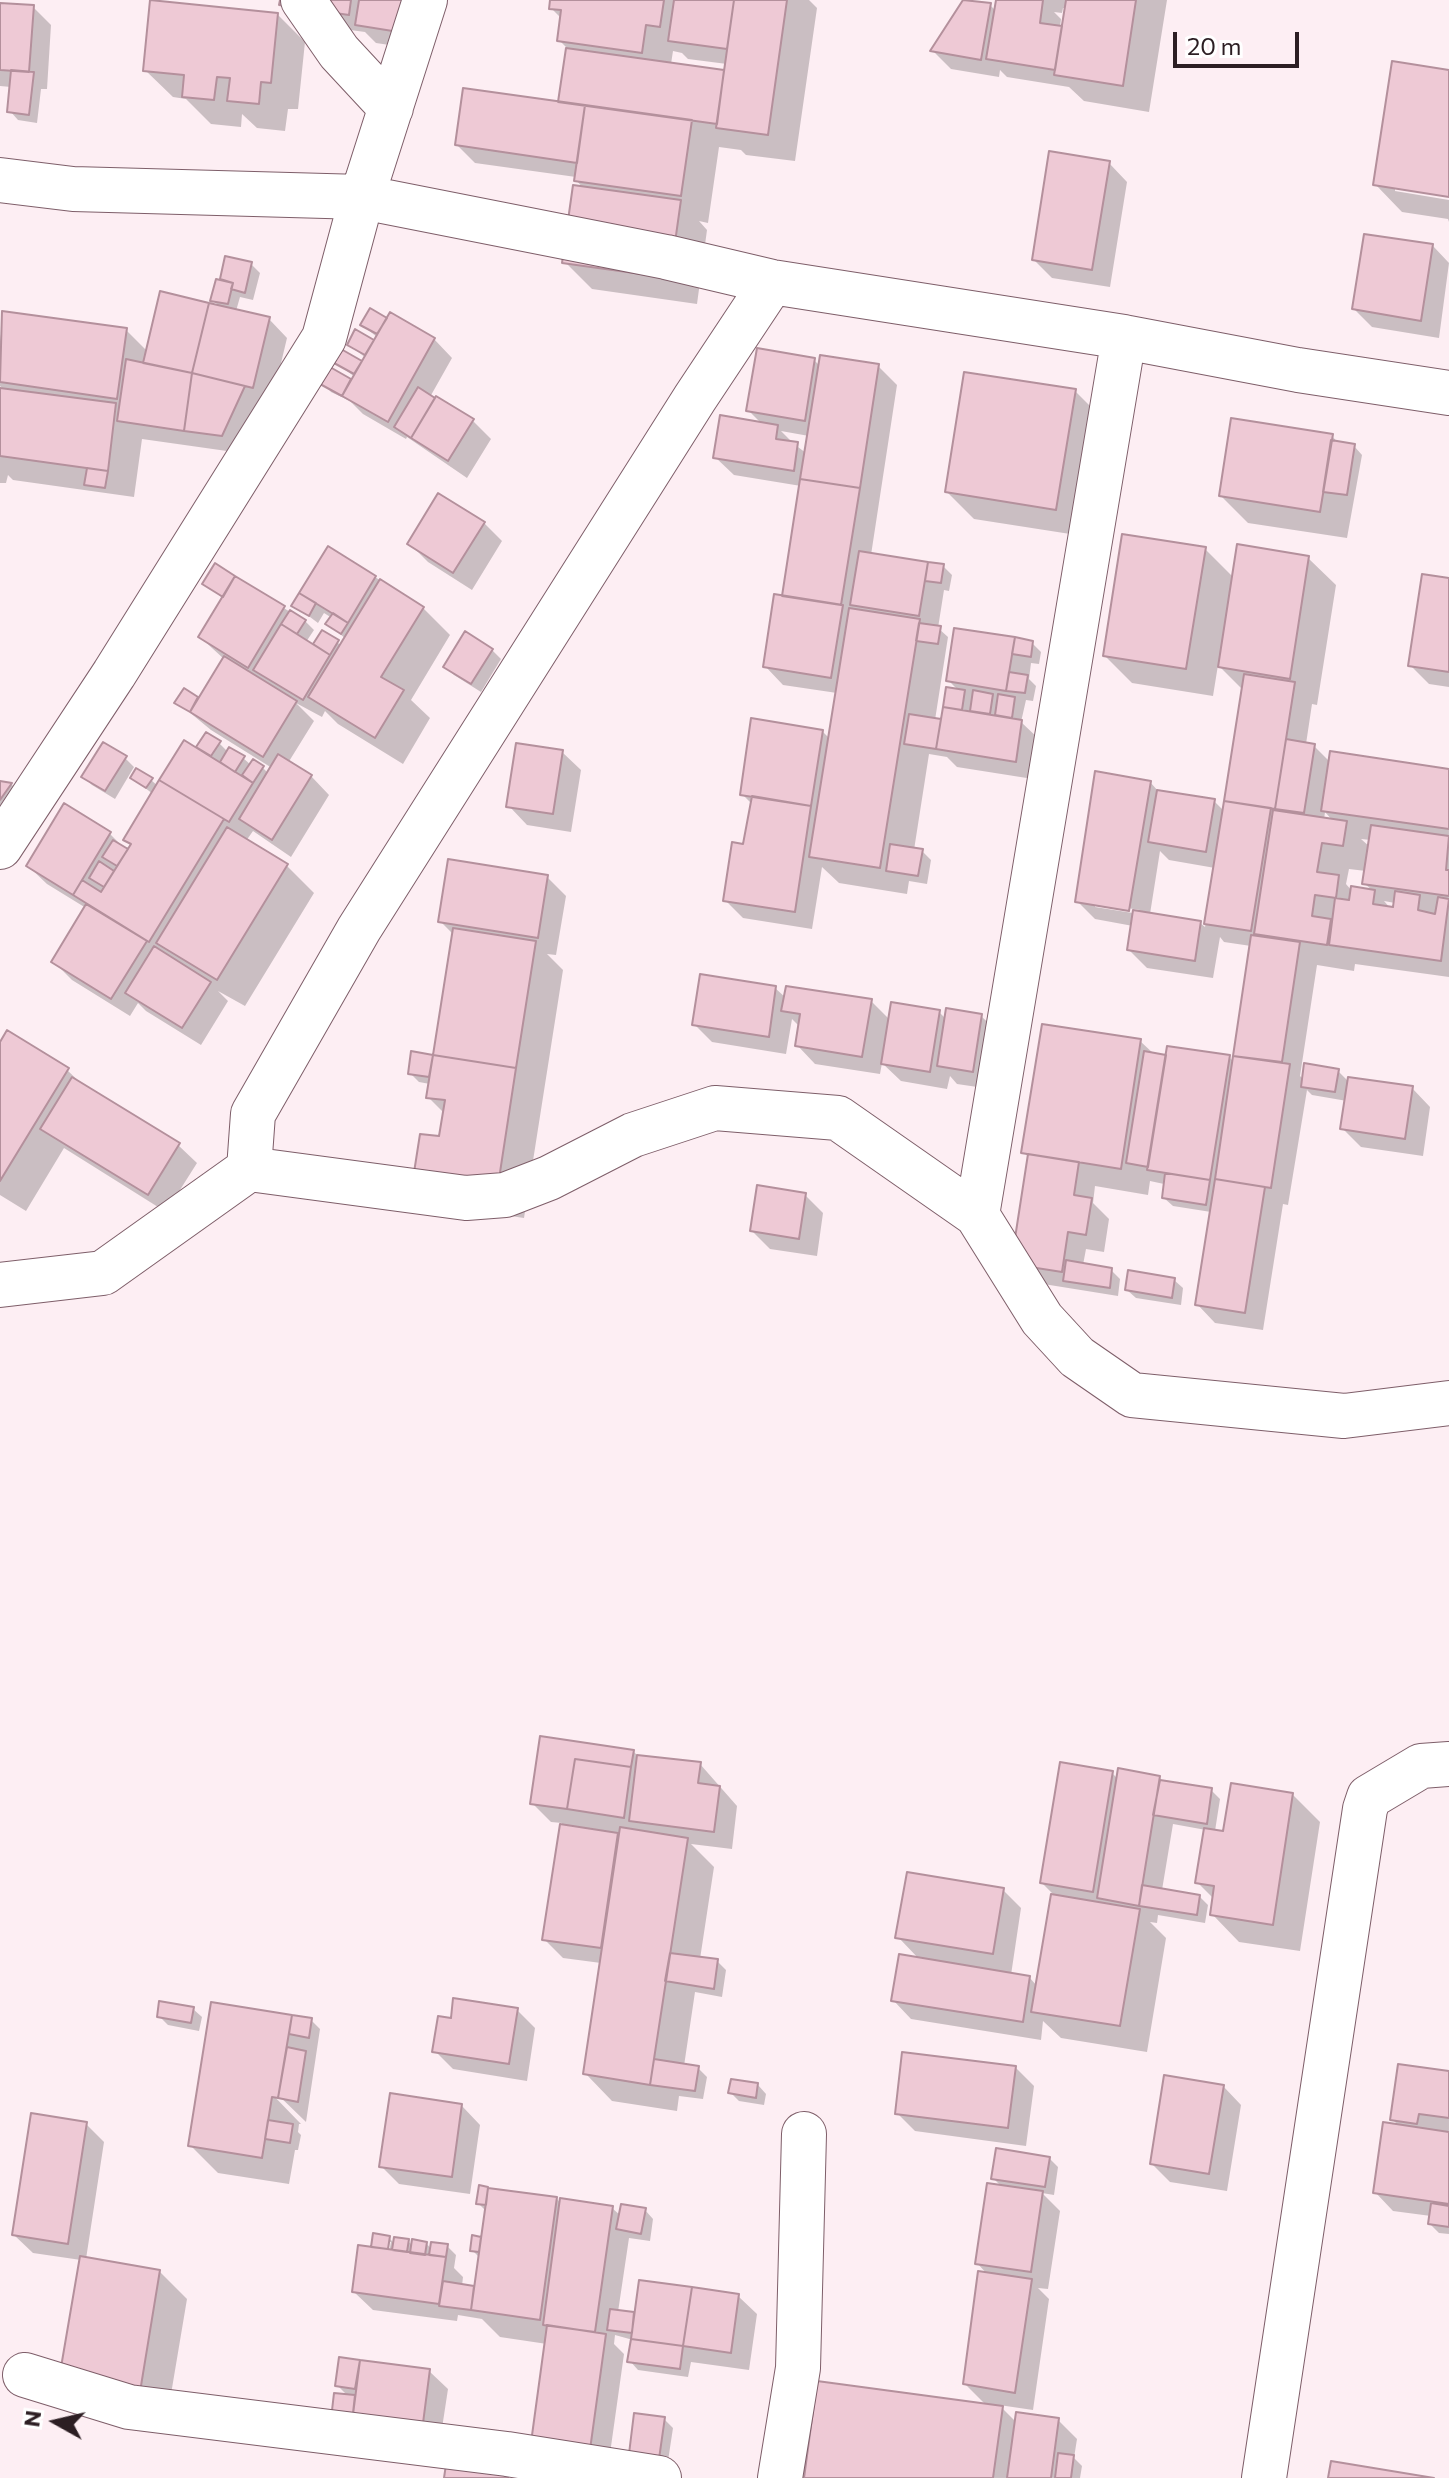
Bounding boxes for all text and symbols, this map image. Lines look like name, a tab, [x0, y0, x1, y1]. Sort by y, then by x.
scale bar	[1177, 16, 1303, 66]
text: 20 m	[1187, 31, 1241, 60]
north arrow	[16, 2382, 96, 2462]
text: N	[17, 2409, 46, 2429]

